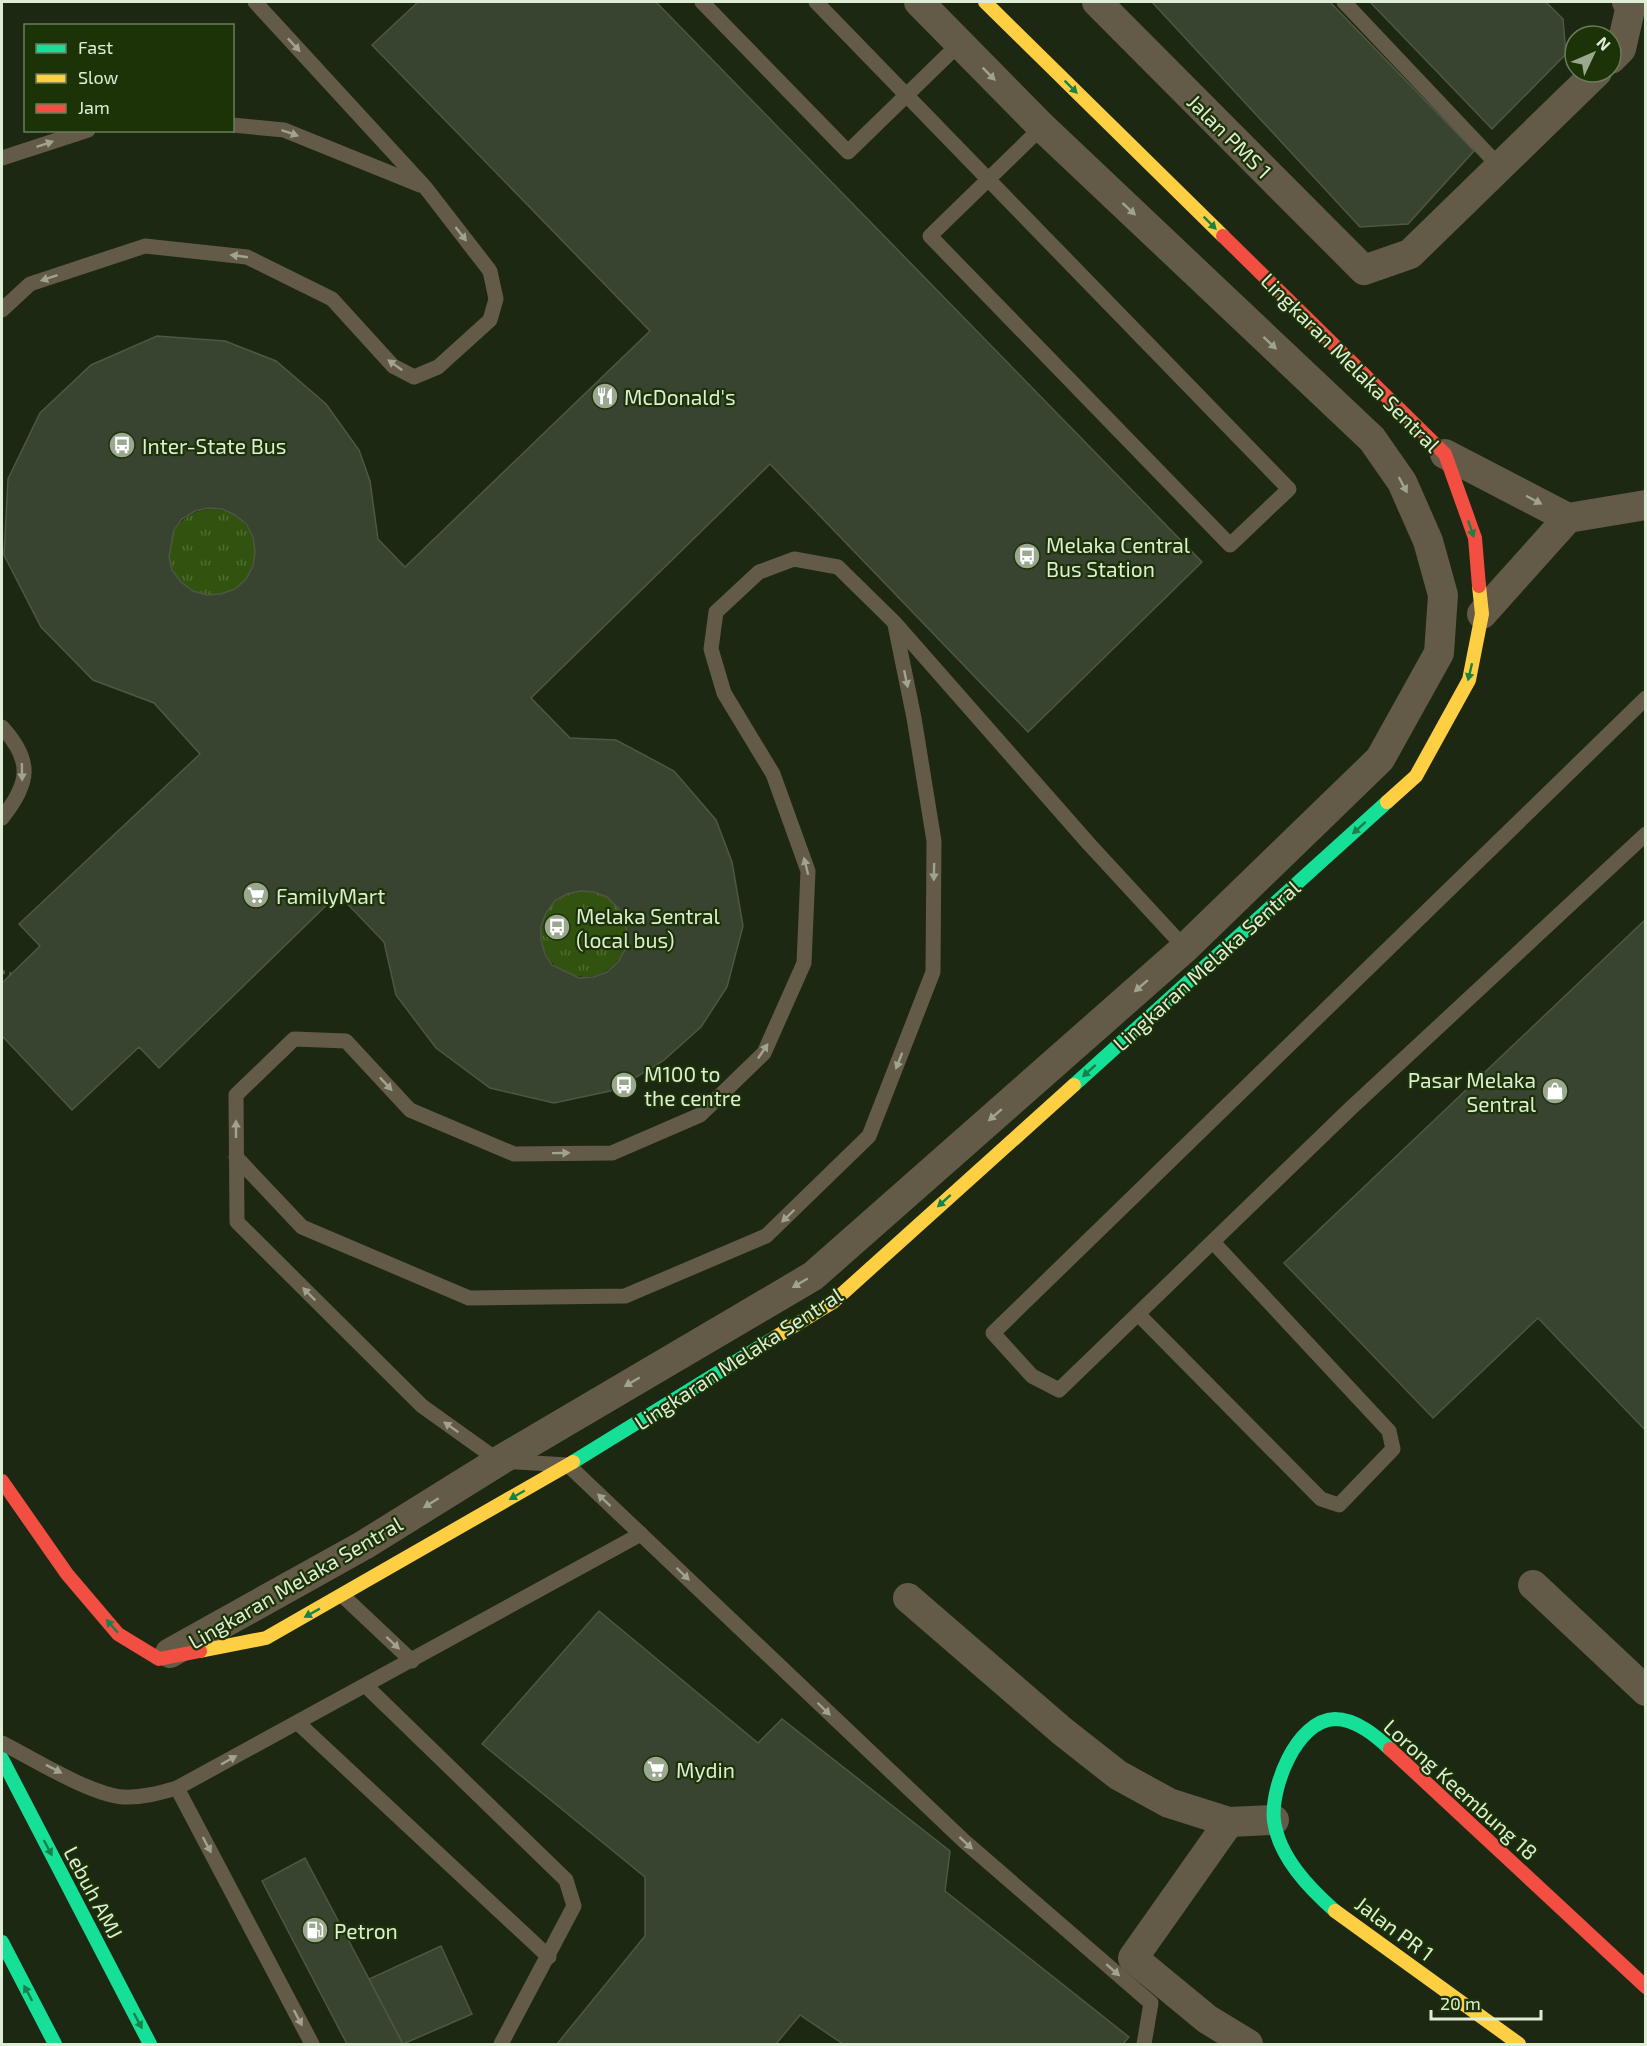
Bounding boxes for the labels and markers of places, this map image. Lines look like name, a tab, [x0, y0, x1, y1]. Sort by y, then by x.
restaurant icon: McDonald's	[590, 381, 620, 411]
place label: McDonald's	[624, 384, 736, 409]
bus stop icon: Inter-State Bus	[107, 430, 137, 460]
place label: Inter-State Bus	[142, 433, 286, 458]
place label: Melaka Central Bus Station	[1046, 532, 1191, 581]
bus stop icon: Melaka Central Bus Station	[1012, 541, 1042, 571]
supermarket icon: FamilyMart	[241, 880, 271, 910]
place label: FamilyMart	[276, 883, 385, 908]
place label: Melaka Sentral (local bus)	[576, 903, 721, 952]
bus stop icon: Melaka Sentral (local bus)	[542, 912, 572, 942]
place label: M100 to the centre	[644, 1061, 741, 1110]
place label: Pasar Melaka Sentral	[1408, 1067, 1537, 1116]
bus stop icon: M100 to the centre	[609, 1070, 639, 1100]
shop icon: Pasar Melaka Sentral	[1540, 1076, 1570, 1106]
supermarket icon: Mydin	[641, 1754, 671, 1784]
place label: Mydin	[676, 1757, 735, 1782]
fuel station icon: Petron	[300, 1915, 330, 1945]
place label: Petron	[334, 1918, 398, 1943]

